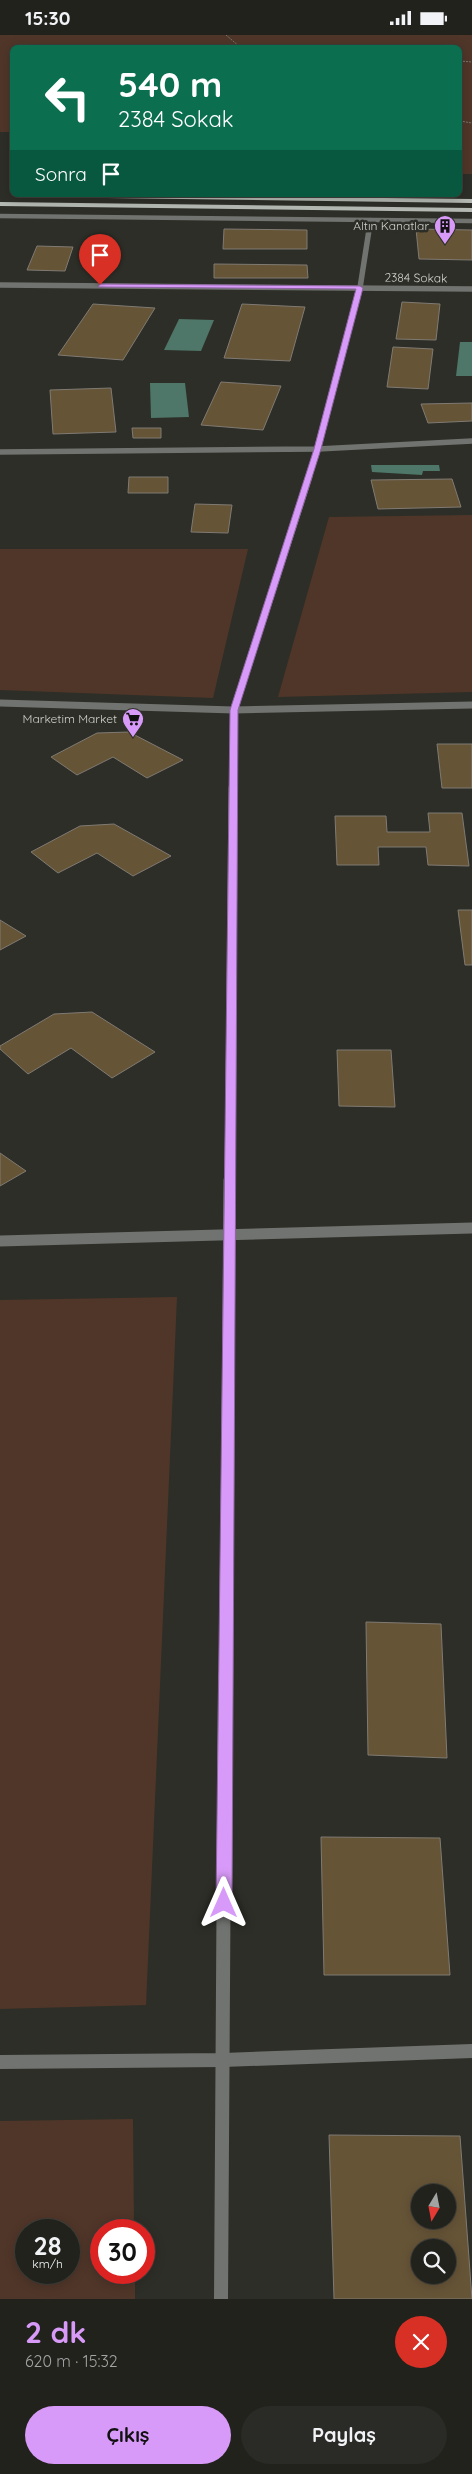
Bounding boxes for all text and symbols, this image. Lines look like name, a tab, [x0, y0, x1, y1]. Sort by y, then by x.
text: 15:30	[25, 6, 70, 30]
text: 540 m	[118, 62, 222, 106]
icon: left	[35, 65, 100, 130]
text: 2384 Sokak	[118, 105, 234, 133]
icon: arrive	[97, 160, 125, 188]
text: Sonra	[35, 162, 87, 186]
building icon: Altın Kanatlar	[433, 214, 457, 245]
place label: Altın Kanatlar	[353, 218, 429, 233]
pin	[79, 234, 121, 285]
icon: arrive	[86, 241, 114, 269]
street label: 2384 Sokak	[384, 269, 448, 286]
supermarket icon: Marketim Market	[121, 707, 145, 738]
place label: Marketim Market	[23, 711, 117, 726]
position arrow	[197, 1876, 249, 1928]
north arrow	[411, 2184, 456, 2229]
map controls	[411, 2184, 456, 2284]
speed limit sign: 30	[90, 2219, 155, 2284]
text: 28	[34, 2230, 61, 2261]
button: search	[411, 2239, 456, 2284]
text: km/h	[32, 2256, 63, 2271]
text: 2 dk	[25, 2313, 86, 2351]
button: close	[395, 2316, 447, 2368]
text: 620 m · 15:32	[25, 2351, 118, 2371]
button: Çıkış	[25, 2406, 231, 2464]
button: Paylaş	[241, 2406, 447, 2464]

